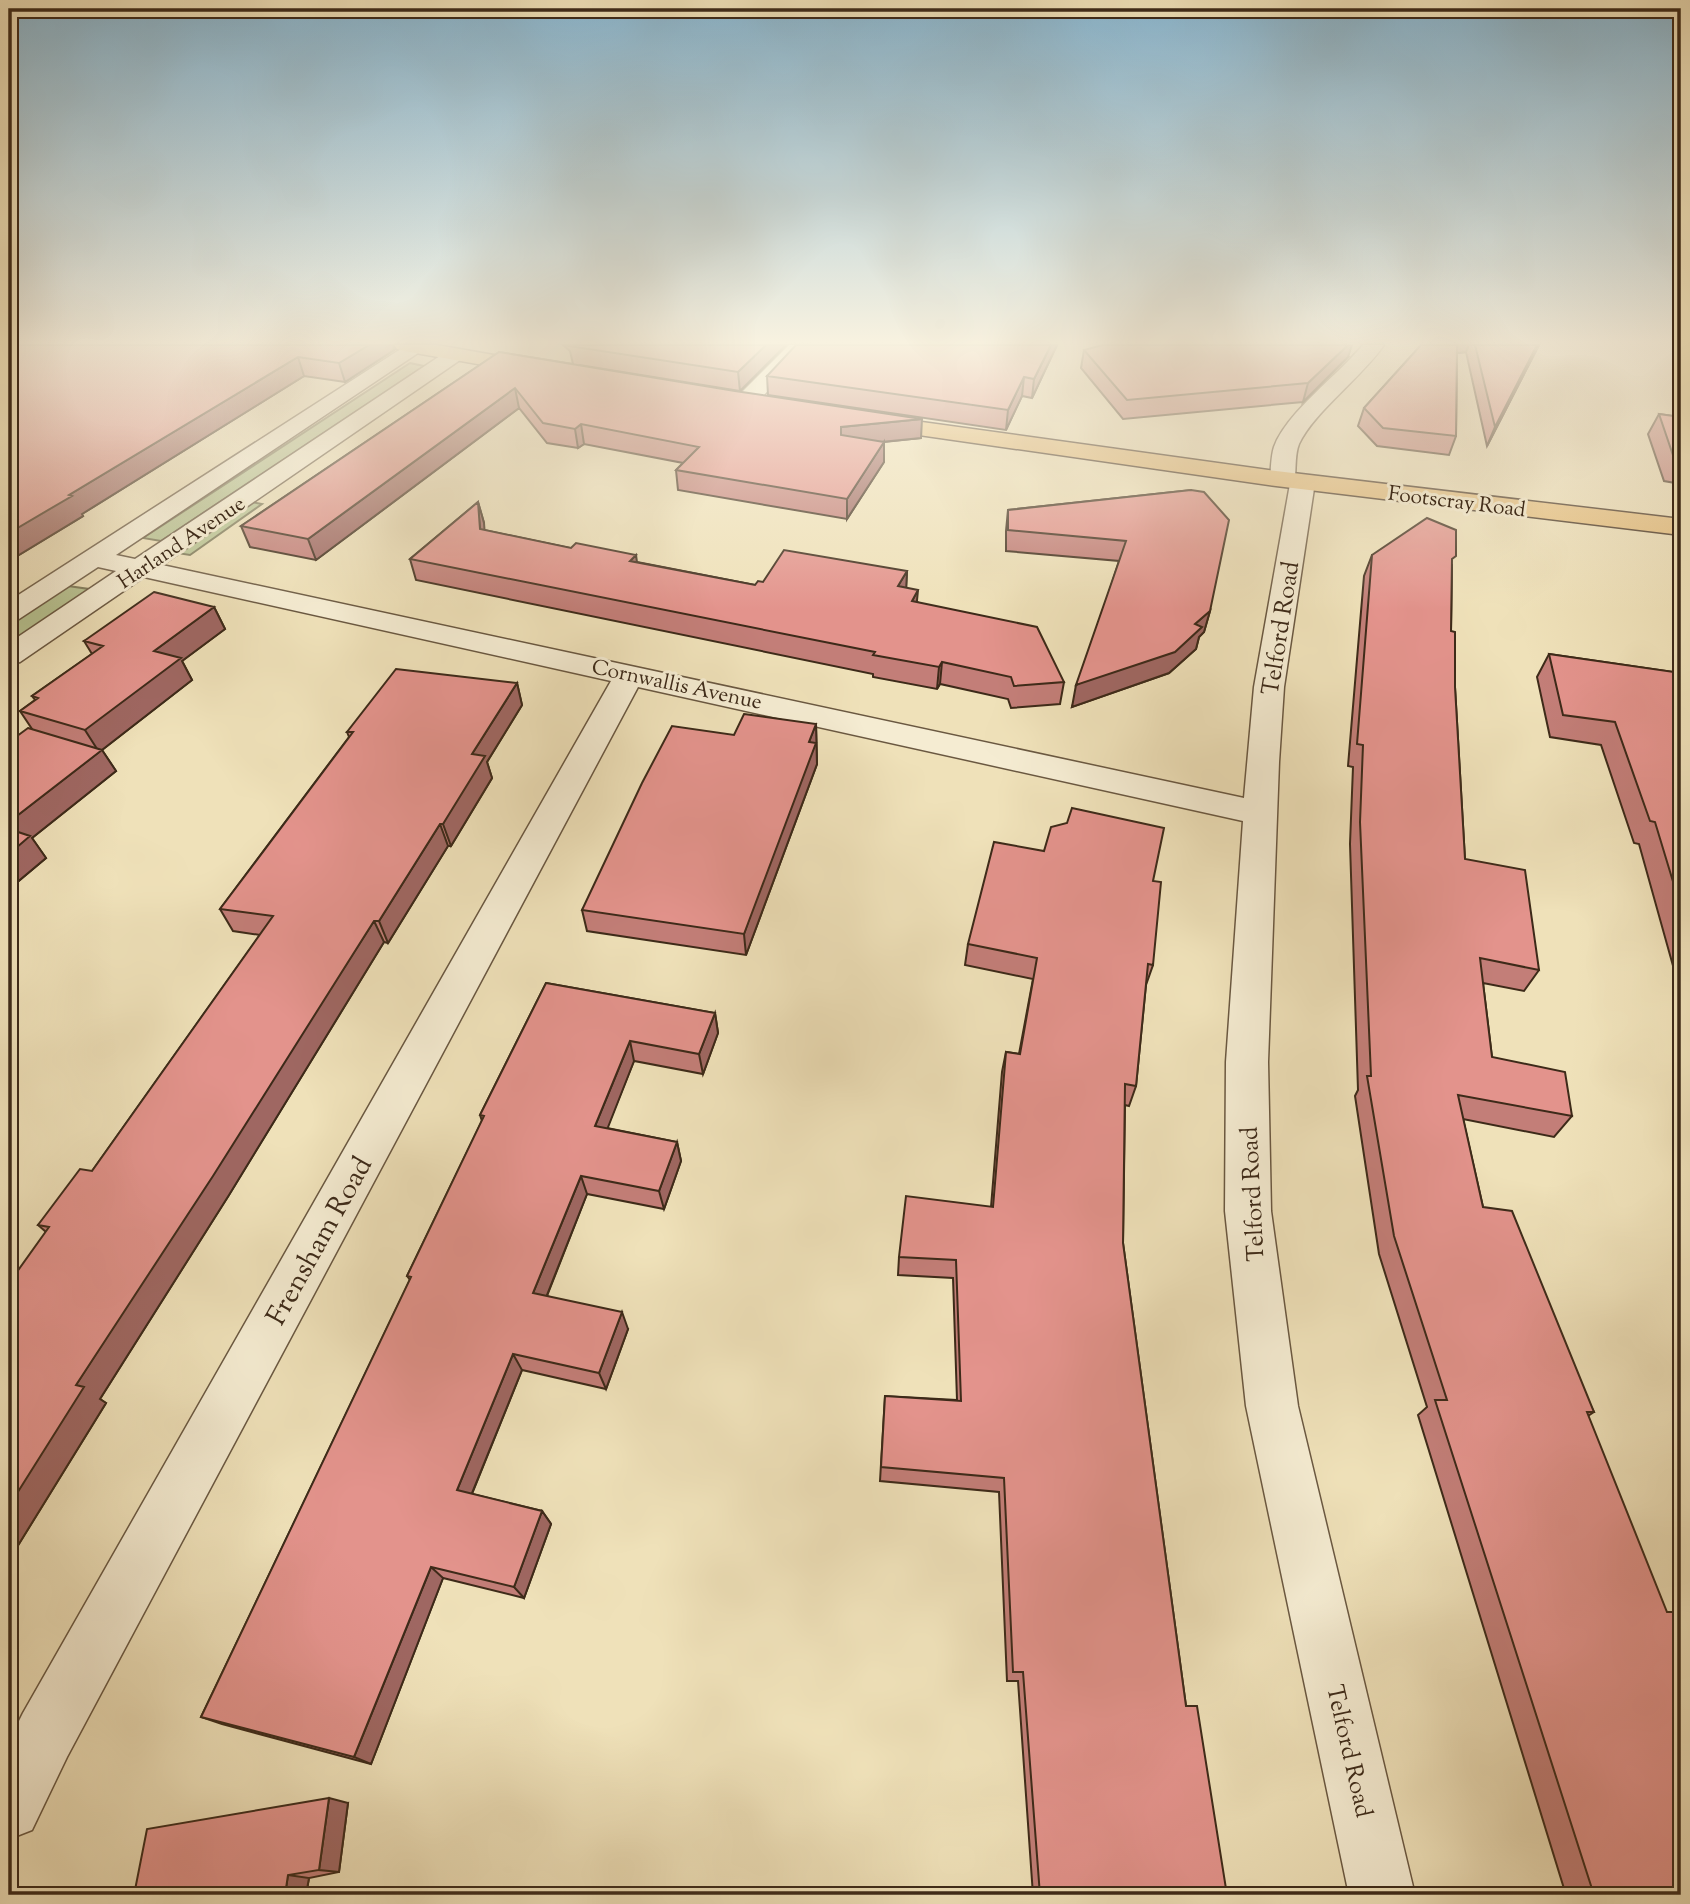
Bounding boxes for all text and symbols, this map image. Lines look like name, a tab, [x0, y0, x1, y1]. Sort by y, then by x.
street label: Footscray Road	[1386, 480, 1527, 526]
street label: Harland Avenue	[112, 490, 252, 597]
street label: Telford Road	[1255, 559, 1309, 698]
street label: Cornwallis Avenue	[589, 653, 765, 719]
street label: Telford Road	[1233, 1125, 1275, 1262]
street label: Frensham Road	[258, 1150, 384, 1333]
street label: Telford Road	[1316, 1682, 1380, 1822]

